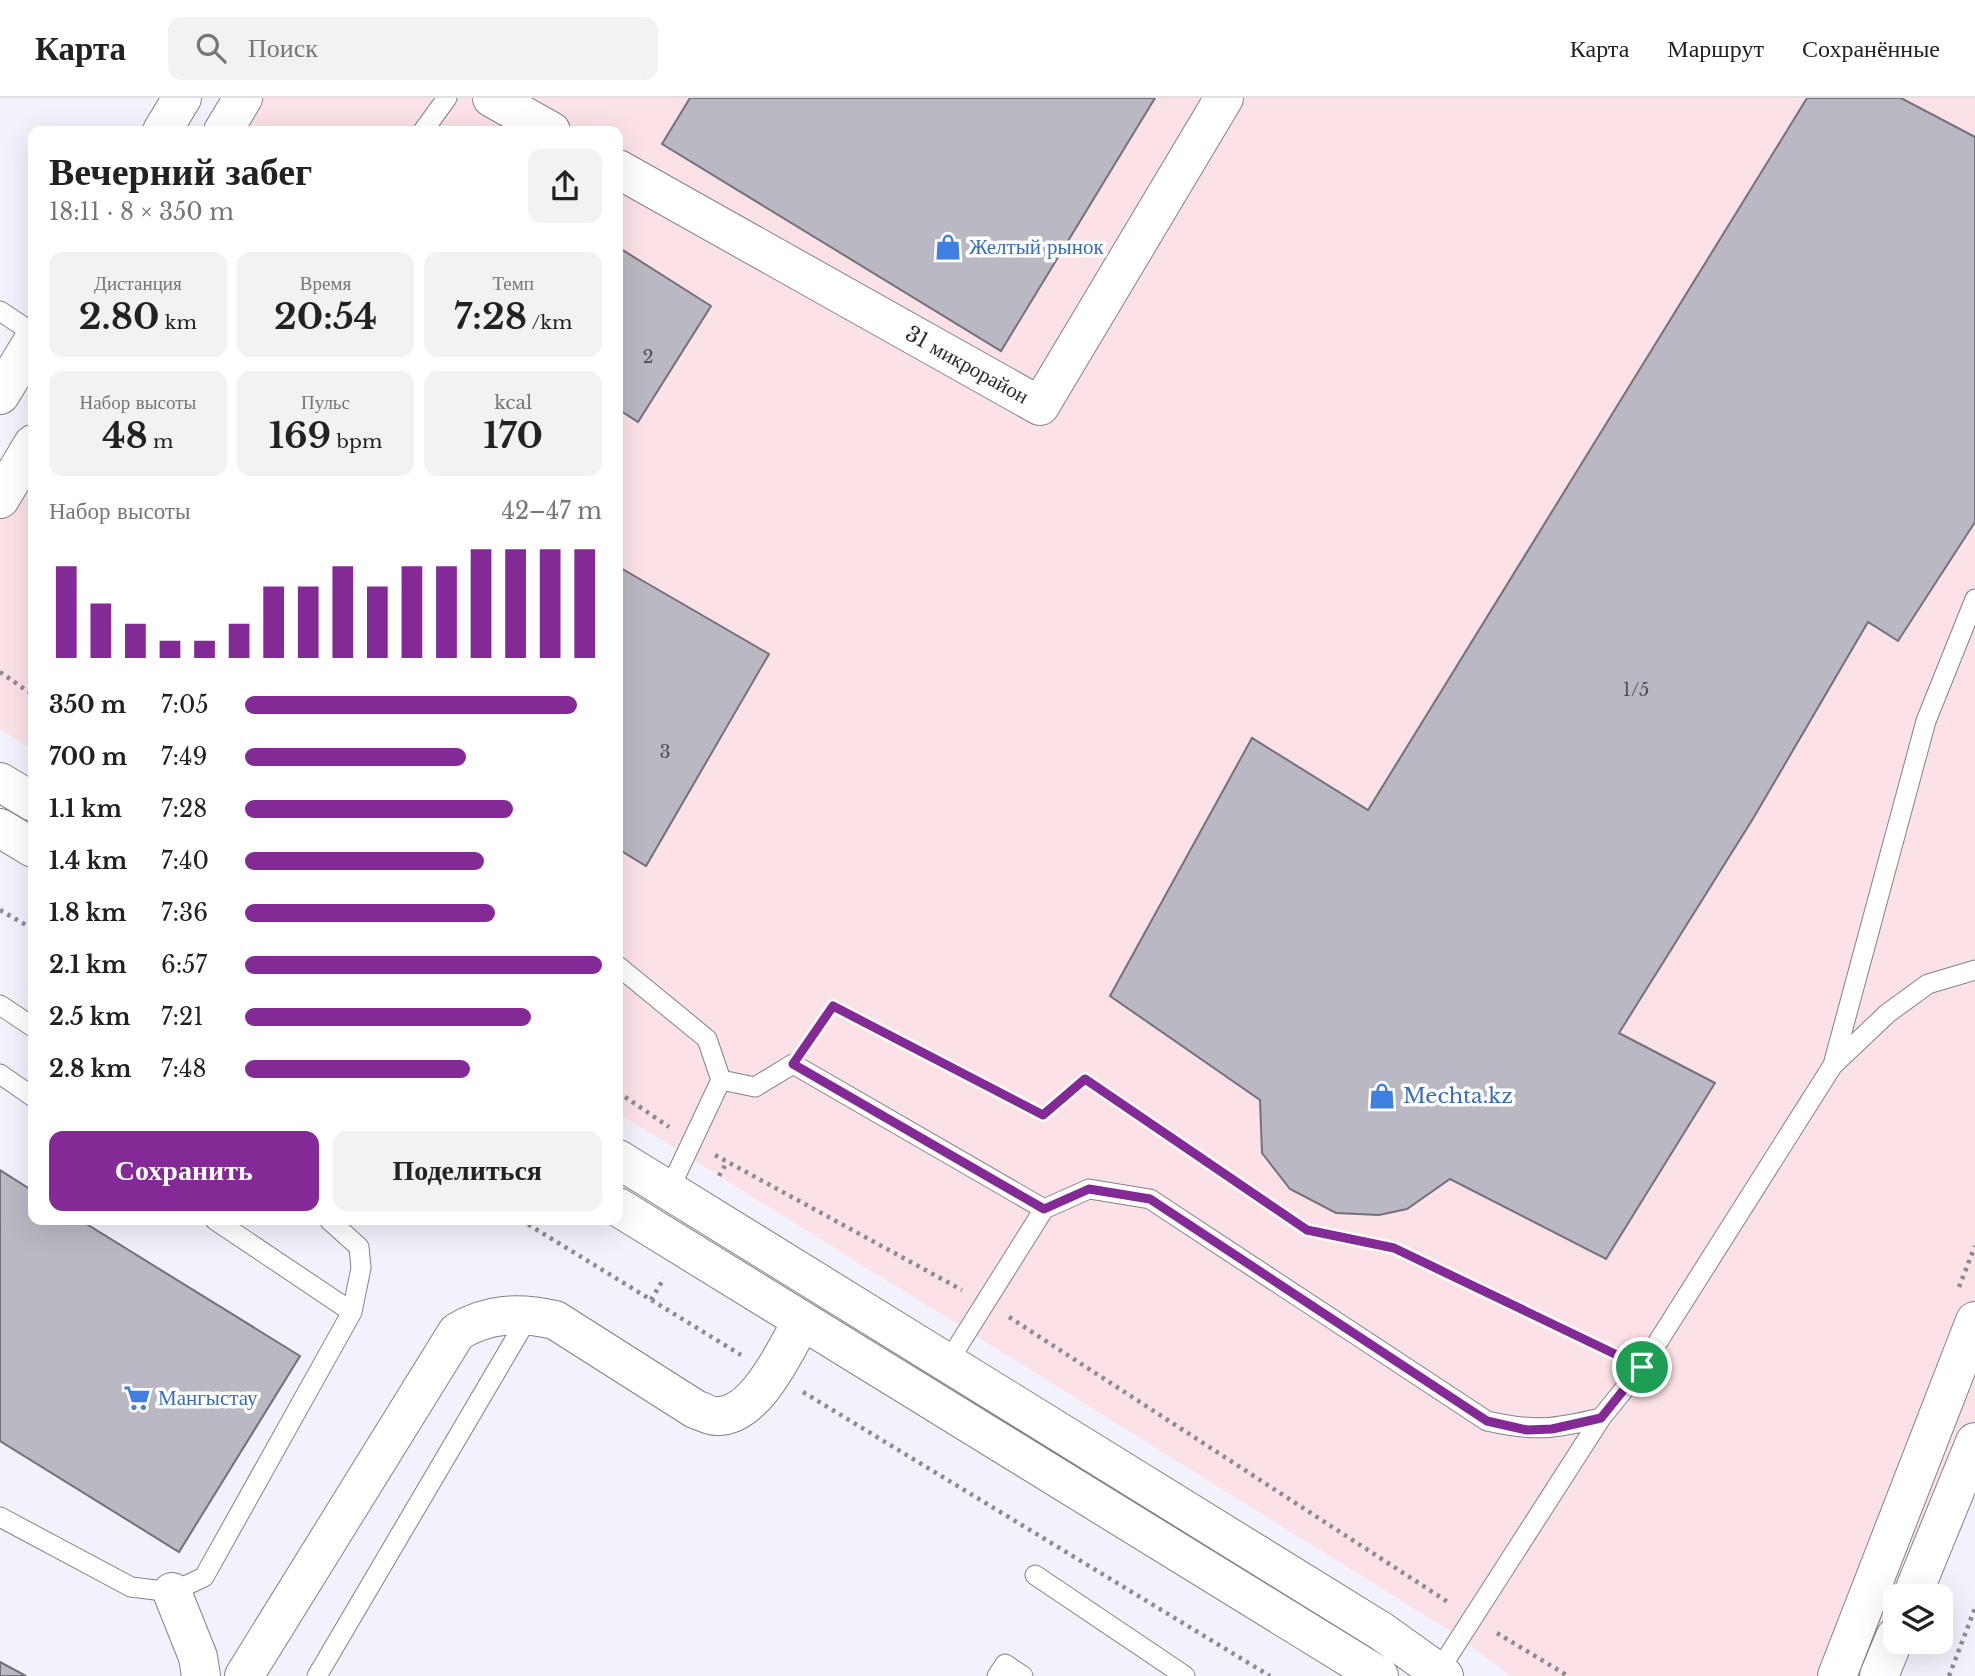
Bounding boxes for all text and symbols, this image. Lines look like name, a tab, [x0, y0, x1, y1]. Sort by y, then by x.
search box	[168, 17, 658, 80]
text: Карта	[35, 28, 126, 69]
icon: search	[192, 29, 230, 67]
text: Поиск	[248, 32, 318, 64]
text: Карта	[1570, 34, 1629, 63]
text: Маршрут	[1667, 34, 1764, 63]
text: Сохранённые	[1802, 34, 1940, 63]
text: Вечерний забег	[49, 148, 312, 195]
button: share	[528, 149, 602, 223]
text: 18:11 · 8 × 350 m	[49, 198, 234, 226]
shop icon: Желтый рынок	[933, 232, 963, 262]
place label: Желтый рынок	[969, 234, 1104, 260]
text: Дистанция	[94, 272, 182, 295]
text: Время	[300, 272, 351, 295]
text: Темп	[492, 272, 534, 295]
text: 2.80	[79, 295, 159, 338]
text: 20:54	[274, 295, 377, 338]
text: 7:28	[454, 295, 527, 338]
text: km	[159, 311, 197, 334]
text: /km	[527, 311, 572, 334]
street label: 31 микрорайон	[901, 320, 1033, 410]
house number: 2	[642, 346, 654, 368]
text: Набор высоты	[79, 391, 196, 414]
text: Пульс	[301, 391, 350, 414]
text: kcal	[494, 391, 532, 414]
text: 48	[102, 414, 148, 457]
text: 169	[269, 414, 331, 457]
text: 170	[483, 414, 543, 457]
text: m	[148, 430, 173, 453]
text: bpm	[331, 430, 382, 453]
text: Набор высоты	[49, 497, 190, 525]
text: 42–47 m	[501, 497, 602, 525]
house number: 1/5	[1623, 679, 1649, 701]
text: 350 m	[49, 691, 126, 719]
text: 7:05	[161, 691, 209, 719]
house number: 3	[659, 741, 671, 763]
text: 700 m	[49, 743, 127, 771]
text: 7:49	[161, 743, 207, 771]
text: 1.1 km	[49, 795, 122, 823]
text: 7:28	[161, 795, 207, 823]
text: 1.4 km	[49, 847, 127, 875]
text: 7:40	[161, 847, 209, 875]
text: 1.8 km	[49, 899, 126, 927]
text: 7:36	[161, 899, 208, 927]
text: 2.1 km	[49, 951, 127, 979]
text: 6:57	[161, 951, 207, 979]
text: 2.5 km	[49, 1003, 130, 1031]
text: 7:21	[161, 1003, 204, 1031]
text: 2.8 km	[49, 1055, 131, 1083]
text: 7:48	[161, 1055, 207, 1083]
shop icon: Mechta.kz	[1367, 1081, 1397, 1111]
place label: Mechta.kz	[1403, 1083, 1513, 1109]
button: Сохранить	[49, 1131, 319, 1211]
button: Поделиться	[333, 1131, 602, 1211]
pin	[1612, 1337, 1672, 1397]
icon: arrive	[1623, 1348, 1661, 1386]
supermarket icon: Мангыстау	[122, 1383, 152, 1413]
place label: Мангыстау	[158, 1385, 258, 1411]
map controls	[1883, 1584, 1953, 1654]
button: layers	[1883, 1584, 1953, 1654]

